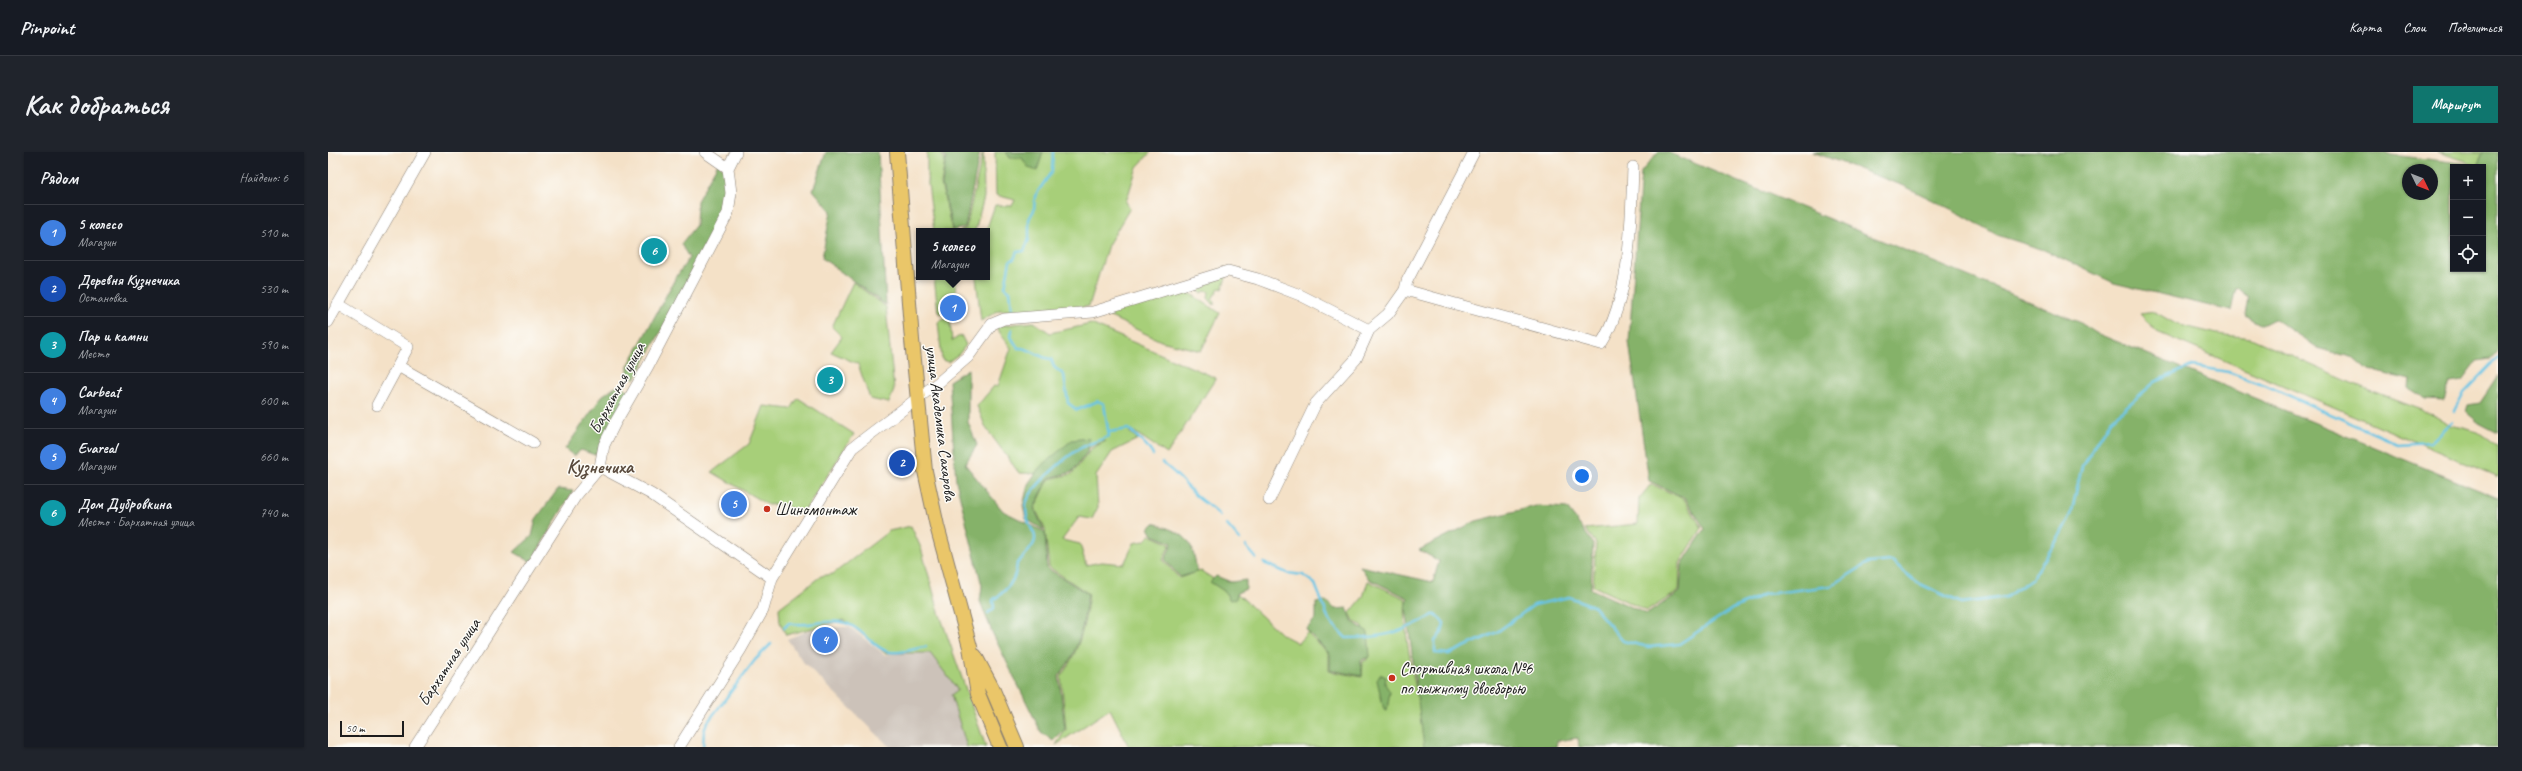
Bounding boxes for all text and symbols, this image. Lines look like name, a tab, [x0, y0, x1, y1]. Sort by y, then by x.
text: Pinpoint	[20, 16, 74, 40]
text: Карта	[2349, 19, 2381, 36]
text: Слои	[2403, 19, 2426, 36]
text: Поделиться	[2448, 19, 2502, 36]
button: Маршрут	[2413, 86, 2498, 123]
text: Как добраться	[24, 87, 169, 122]
north arrow	[2402, 164, 2438, 200]
map controls	[2450, 164, 2486, 272]
button: +	[2450, 164, 2486, 200]
text: Рядом	[40, 168, 78, 189]
text: Найдено: 6	[240, 170, 288, 186]
button: −	[2450, 200, 2486, 236]
text: 5 колесо	[78, 215, 122, 234]
text: 1	[50, 225, 56, 241]
text: 510 m	[260, 225, 288, 241]
popup	[916, 228, 990, 280]
text: Магазин	[78, 234, 116, 250]
pin: 6	[641, 236, 667, 266]
button: locate	[2450, 236, 2486, 272]
text: 5 колесо	[931, 237, 975, 256]
text: Магазин	[931, 256, 969, 272]
text: Деревня Кузнечиха	[78, 271, 179, 290]
text: 2	[50, 281, 56, 297]
text: 530 m	[260, 281, 288, 297]
text: Остановка	[78, 290, 127, 306]
pin: 1	[940, 293, 966, 323]
text: Пар и камни	[78, 327, 147, 346]
text: 3	[50, 337, 56, 353]
text: 590 m	[260, 337, 288, 353]
street label: Бархатная улица	[584, 338, 650, 437]
street label: улица Академика Сахарова	[921, 343, 961, 503]
text: Место	[78, 346, 109, 362]
pin: 3	[817, 365, 843, 395]
text: Carbeat	[78, 383, 120, 402]
text: 4	[50, 393, 56, 409]
text: 600 m	[260, 393, 288, 409]
text: Магазин	[78, 402, 116, 418]
text: Evareal	[78, 439, 117, 458]
pin: 2	[889, 448, 915, 478]
text: 5	[50, 449, 56, 465]
text: 660 m	[260, 449, 288, 465]
district label: Кузнечиха	[567, 455, 635, 480]
text: Магазин	[78, 458, 116, 474]
your location	[1572, 466, 1592, 486]
pin: 5	[721, 489, 747, 519]
text: Дом Дубровкина	[78, 495, 171, 514]
place label: Шиномонтаж	[775, 499, 859, 520]
marker: Шиномонтаж	[762, 504, 772, 514]
text: 6	[50, 505, 56, 521]
text: 740 m	[260, 505, 288, 521]
text: Место · Бархатная улица	[78, 514, 194, 530]
street label: Бархатная улица	[413, 613, 486, 710]
pin: 4	[812, 625, 838, 655]
place label: Спортивная школа №6 по лыжному двоеборью	[1400, 658, 1534, 699]
marker: Спортивная школа №6 по лыжному двоеборью	[1387, 673, 1397, 683]
scale bar	[340, 719, 404, 738]
text: 50 m	[346, 721, 365, 735]

